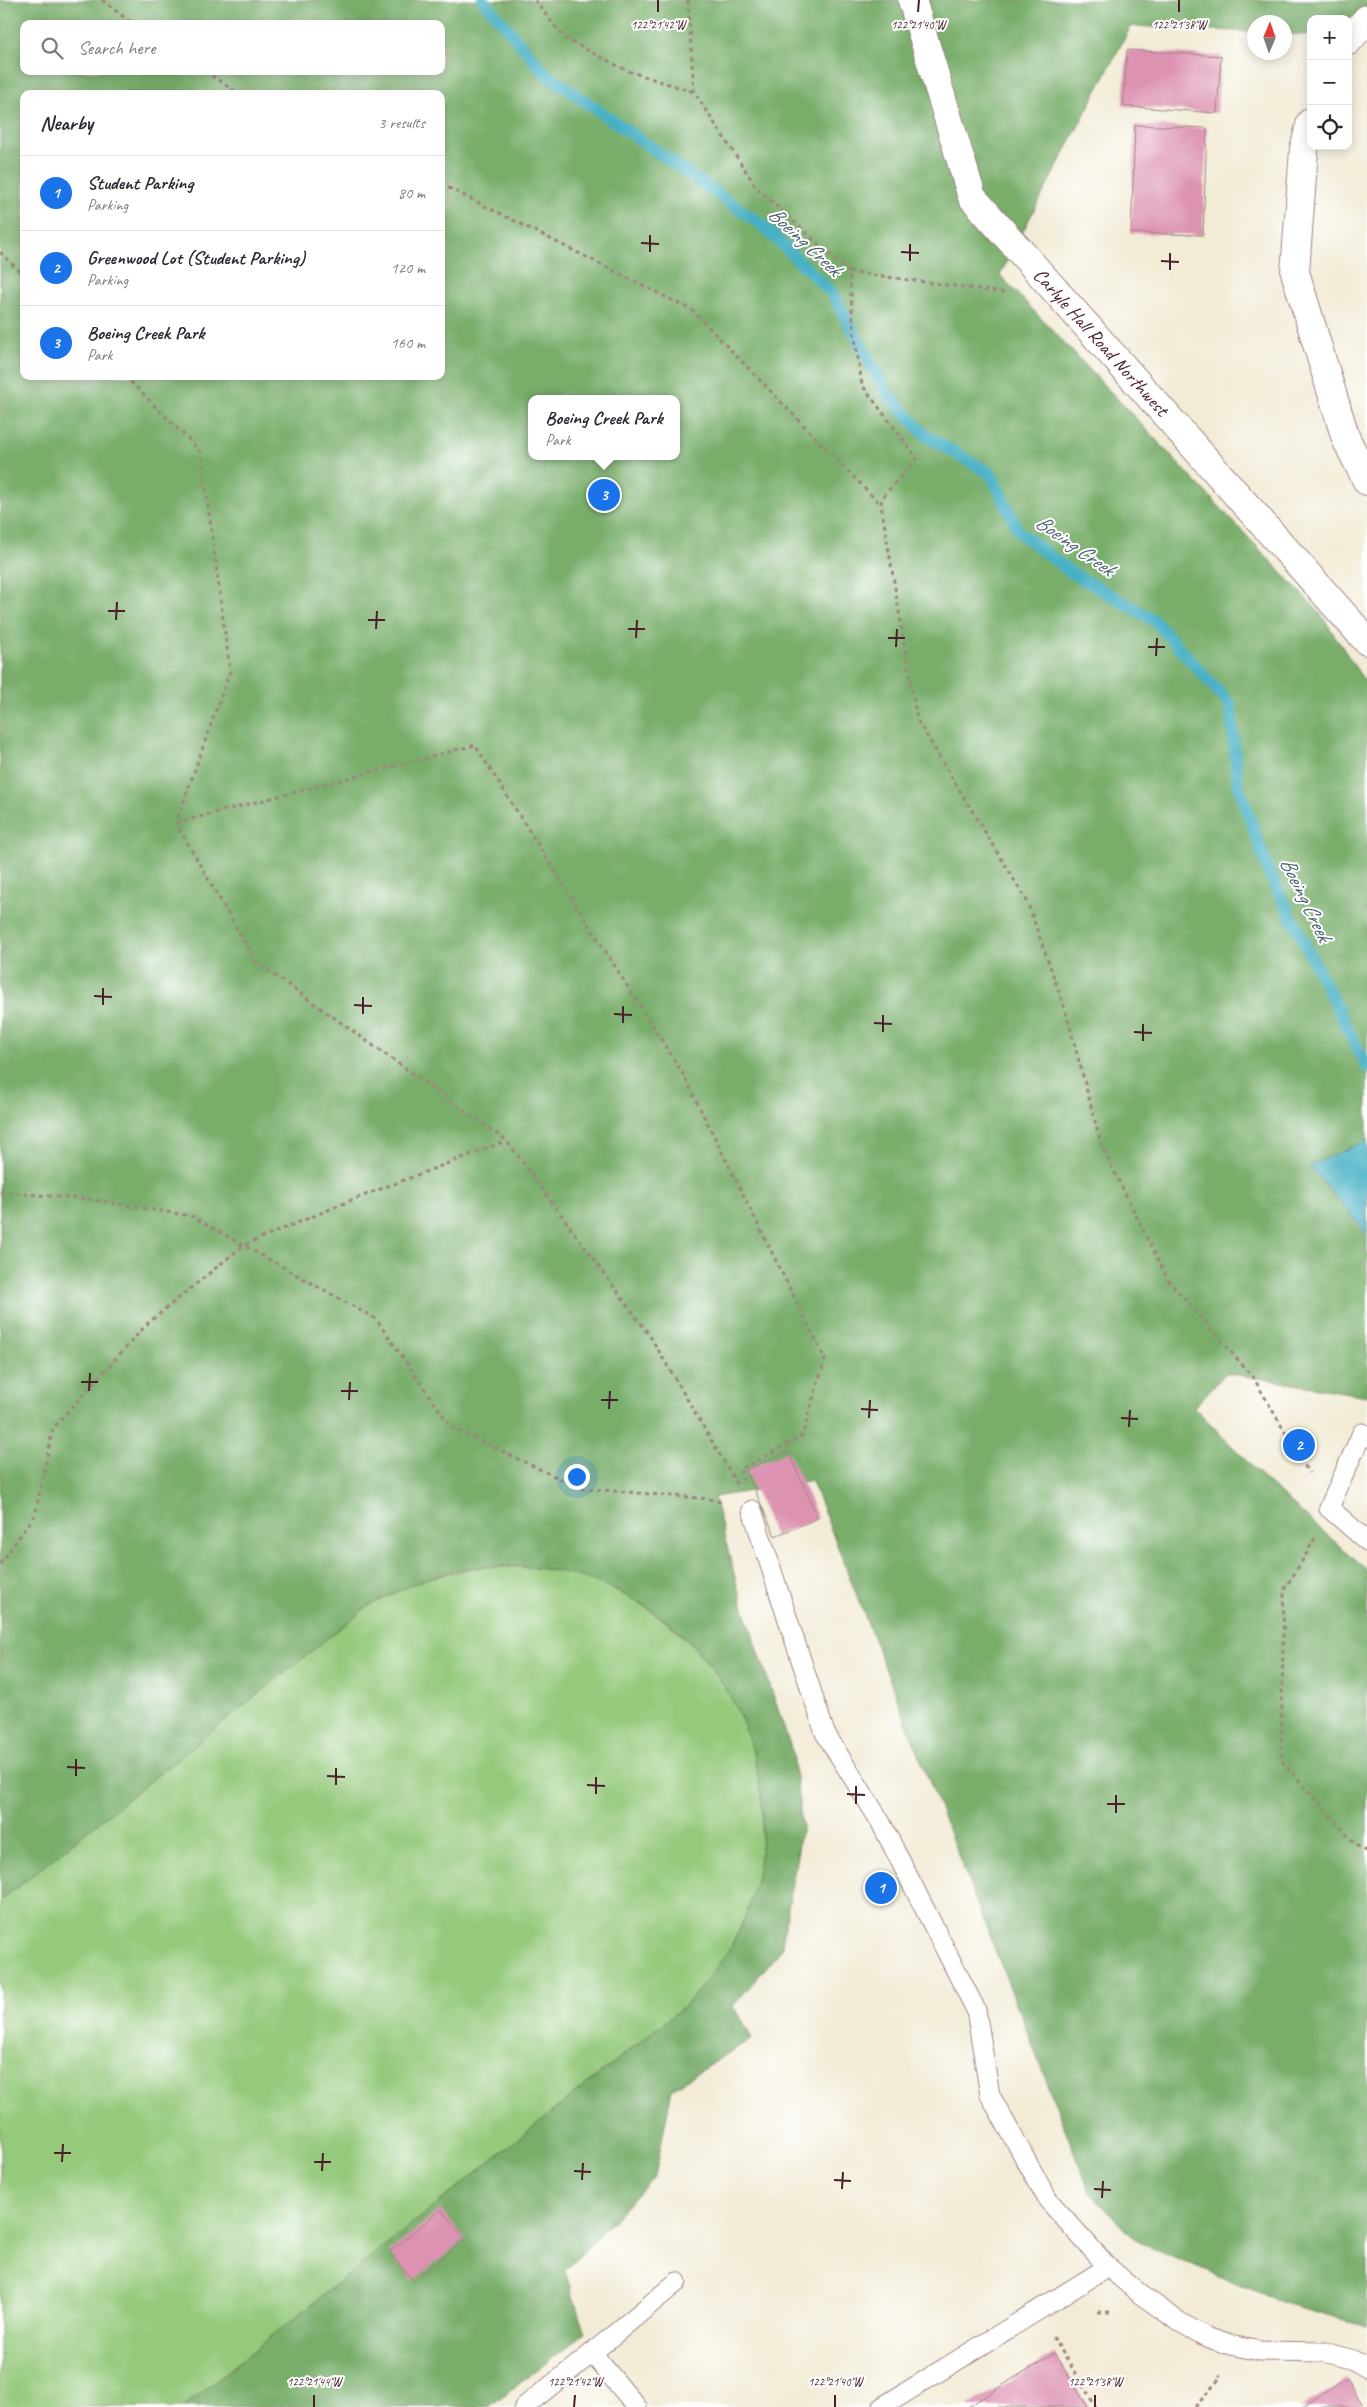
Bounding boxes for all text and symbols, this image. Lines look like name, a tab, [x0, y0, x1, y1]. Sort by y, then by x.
north arrow	[1247, 15, 1292, 60]
map controls	[1307, 15, 1352, 150]
button: +	[1307, 15, 1352, 60]
text: 122°21'42"W	[631, 17, 687, 33]
text: 122°21'40"W	[891, 17, 947, 33]
text: 122°21'38"W	[1152, 17, 1208, 33]
search box	[20, 20, 445, 75]
icon: search	[38, 34, 66, 62]
text: Search here	[78, 36, 155, 60]
button: −	[1307, 60, 1352, 105]
button: locate	[1307, 105, 1352, 150]
text: Nearby	[40, 110, 93, 136]
text: 3 results	[378, 113, 425, 133]
text: Student Parking	[87, 171, 193, 195]
text: 1	[52, 183, 60, 203]
text: 80 m	[398, 183, 425, 203]
text: Parking	[87, 195, 128, 215]
water label: Boeing Creek	[763, 201, 849, 283]
text: Greenwood Lot (Student Parking)	[87, 246, 305, 270]
text: 2	[52, 258, 60, 278]
text: 120 m	[391, 258, 425, 278]
street label: Carlyle Hall Road Northwest	[1028, 263, 1176, 423]
text: Parking	[87, 270, 128, 290]
text: Boeing Creek Park	[87, 321, 204, 345]
text: 3	[52, 333, 60, 353]
text: 160 m	[391, 333, 425, 353]
text: Park	[87, 345, 112, 365]
popup	[528, 395, 680, 460]
text: Boeing Creek Park	[545, 406, 663, 430]
text: Park	[545, 430, 571, 450]
pin: 3	[588, 476, 620, 514]
water label: Boeing Creek	[1031, 509, 1122, 583]
water label: Boeing Creek	[1275, 853, 1339, 948]
pin: 2	[1283, 1426, 1315, 1464]
your location	[564, 1464, 590, 1490]
pin: 1	[865, 1869, 897, 1907]
text: 122°21'44"W	[287, 2374, 343, 2390]
text: 122°21'42"W	[548, 2374, 604, 2390]
text: 122°21'40"W	[808, 2374, 864, 2390]
text: 122°21'38"W	[1068, 2374, 1124, 2390]

